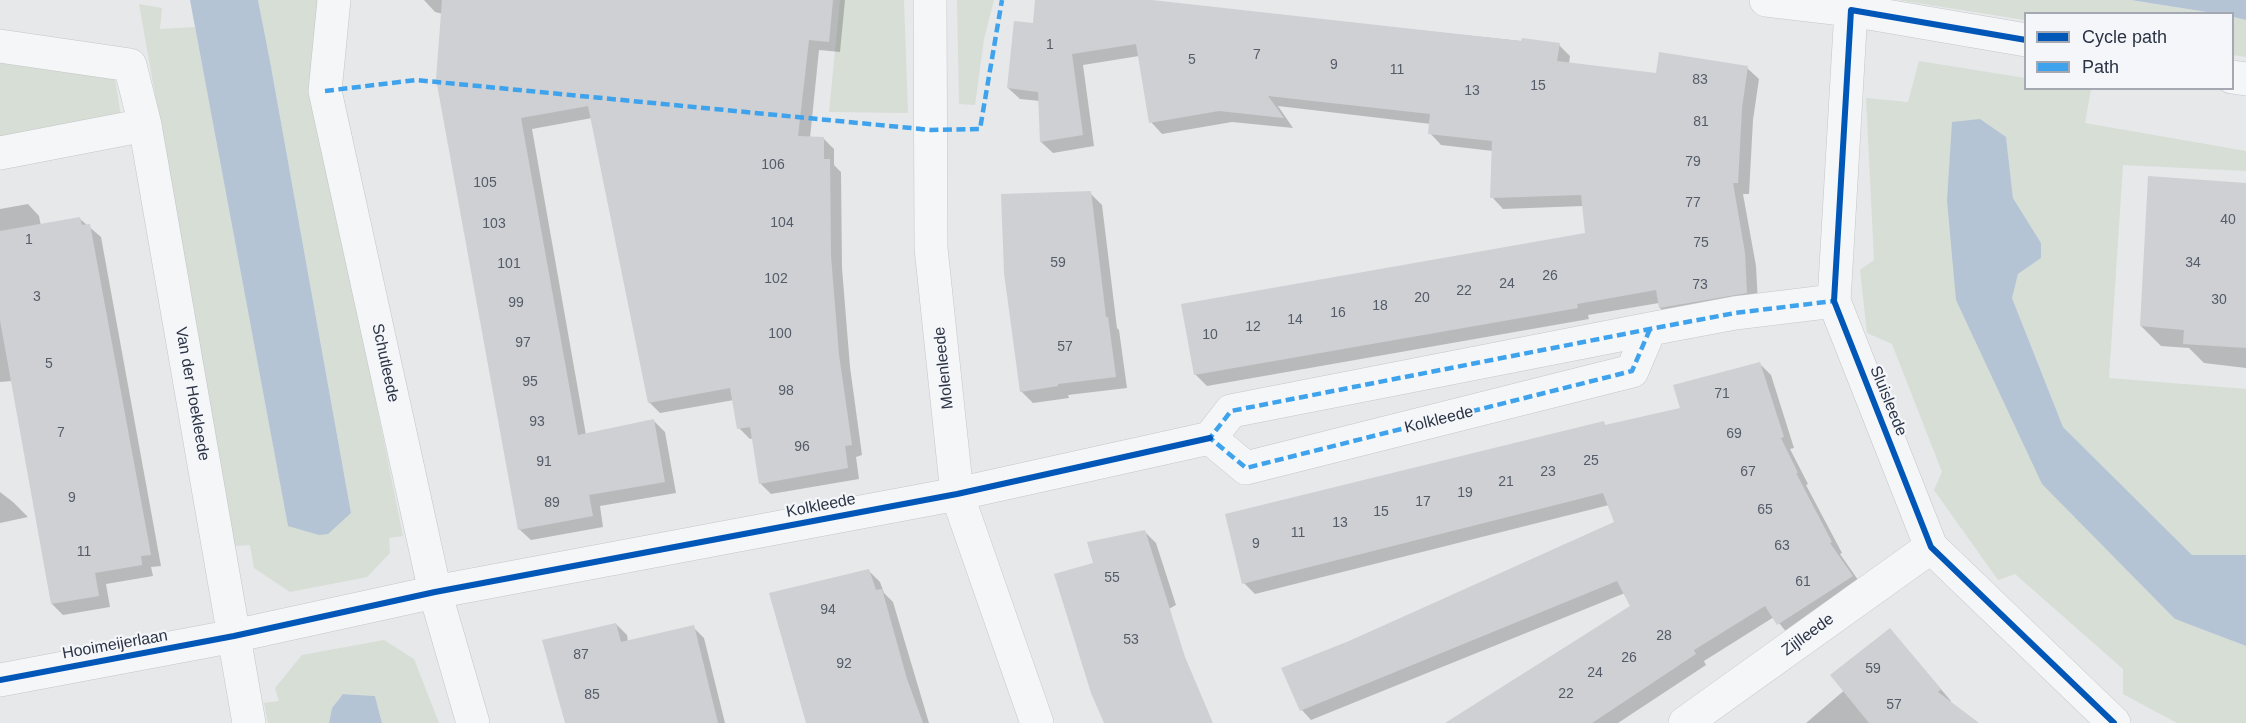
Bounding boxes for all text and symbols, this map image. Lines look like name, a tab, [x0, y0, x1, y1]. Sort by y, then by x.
legend	[2024, 12, 2234, 90]
text: Cycle path	[2082, 27, 2167, 47]
house number: 1	[1046, 37, 1054, 53]
house number: 7	[1253, 47, 1261, 63]
house number: 5	[1188, 52, 1196, 68]
house number: 9	[1330, 57, 1338, 73]
text: Path	[2082, 57, 2119, 77]
house number: 11	[1390, 62, 1404, 78]
house number: 83	[1692, 72, 1708, 88]
house number: 15	[1530, 78, 1546, 94]
house number: 13	[1464, 83, 1480, 99]
house number: 81	[1693, 114, 1709, 130]
house number: 79	[1685, 154, 1701, 170]
house number: 106	[761, 157, 785, 173]
house number: 105	[473, 175, 497, 191]
house number: 77	[1685, 195, 1701, 211]
house number: 40	[2220, 212, 2236, 228]
house number: 104	[770, 215, 794, 231]
house number: 103	[482, 216, 506, 232]
house number: 1	[25, 232, 33, 248]
house number: 75	[1693, 235, 1709, 251]
house number: 59	[1050, 255, 1066, 271]
house number: 34	[2185, 255, 2201, 271]
house number: 101	[497, 256, 521, 272]
house number: 26	[1542, 268, 1558, 284]
house number: 102	[764, 271, 788, 287]
house number: 24	[1499, 276, 1515, 292]
house number: 73	[1692, 277, 1708, 293]
house number: 22	[1456, 283, 1472, 299]
house number: 3	[33, 289, 41, 305]
house number: 20	[1414, 290, 1430, 306]
house number: 30	[2211, 292, 2227, 308]
house number: 99	[508, 295, 524, 311]
house number: 18	[1372, 298, 1388, 314]
house number: 16	[1330, 305, 1346, 321]
house number: 14	[1287, 312, 1303, 328]
house number: 12	[1245, 319, 1261, 335]
street label: Schutleede	[367, 322, 403, 404]
street label: Van der Hoekleede	[171, 325, 213, 463]
house number: 100	[768, 326, 792, 342]
street label: Molenleede	[930, 326, 958, 410]
house number: 10	[1202, 327, 1218, 343]
house number: 97	[515, 335, 531, 351]
house number: 57	[1057, 339, 1073, 355]
house number: 5	[45, 356, 53, 372]
street label: Sluisleede	[1865, 363, 1911, 439]
house number: 95	[522, 374, 538, 390]
house number: 98	[778, 383, 794, 399]
house number: 71	[1714, 386, 1730, 402]
street label: Kolkleede	[1403, 402, 1475, 438]
house number: 93	[529, 414, 545, 430]
house number: 7	[57, 425, 65, 441]
house number: 69	[1726, 426, 1742, 442]
house number: 96	[794, 439, 810, 455]
house number: 25	[1583, 453, 1599, 469]
house number: 91	[536, 454, 552, 470]
house number: 23	[1540, 464, 1556, 480]
house number: 67	[1740, 464, 1756, 480]
house number: 21	[1498, 474, 1514, 490]
house number: 19	[1457, 485, 1473, 501]
house number: 9	[68, 490, 76, 506]
street label: Kolkleede	[785, 490, 857, 522]
house number: 17	[1415, 494, 1431, 510]
house number: 89	[544, 495, 560, 511]
house number: 65	[1757, 502, 1773, 518]
house number: 15	[1373, 504, 1389, 520]
house number: 13	[1332, 515, 1348, 531]
house number: 11	[1291, 525, 1305, 541]
house number: 9	[1252, 536, 1260, 552]
house number: 63	[1774, 538, 1790, 554]
house number: 11	[77, 544, 91, 560]
house number: 55	[1104, 570, 1120, 586]
house number: 61	[1795, 574, 1811, 590]
house number: 94	[820, 602, 836, 618]
street label: Zijlleede	[1778, 610, 1838, 660]
street label: Hooimeijerlaan	[61, 626, 169, 664]
house number: 28	[1656, 628, 1672, 644]
house number: 53	[1123, 632, 1139, 648]
house number: 87	[573, 647, 589, 663]
house number: 26	[1621, 650, 1637, 666]
house number: 92	[836, 656, 852, 672]
house number: 59	[1865, 661, 1881, 677]
house number: 24	[1587, 665, 1603, 681]
house number: 22	[1558, 686, 1574, 702]
house number: 85	[584, 687, 600, 703]
house number: 57	[1886, 697, 1902, 713]

